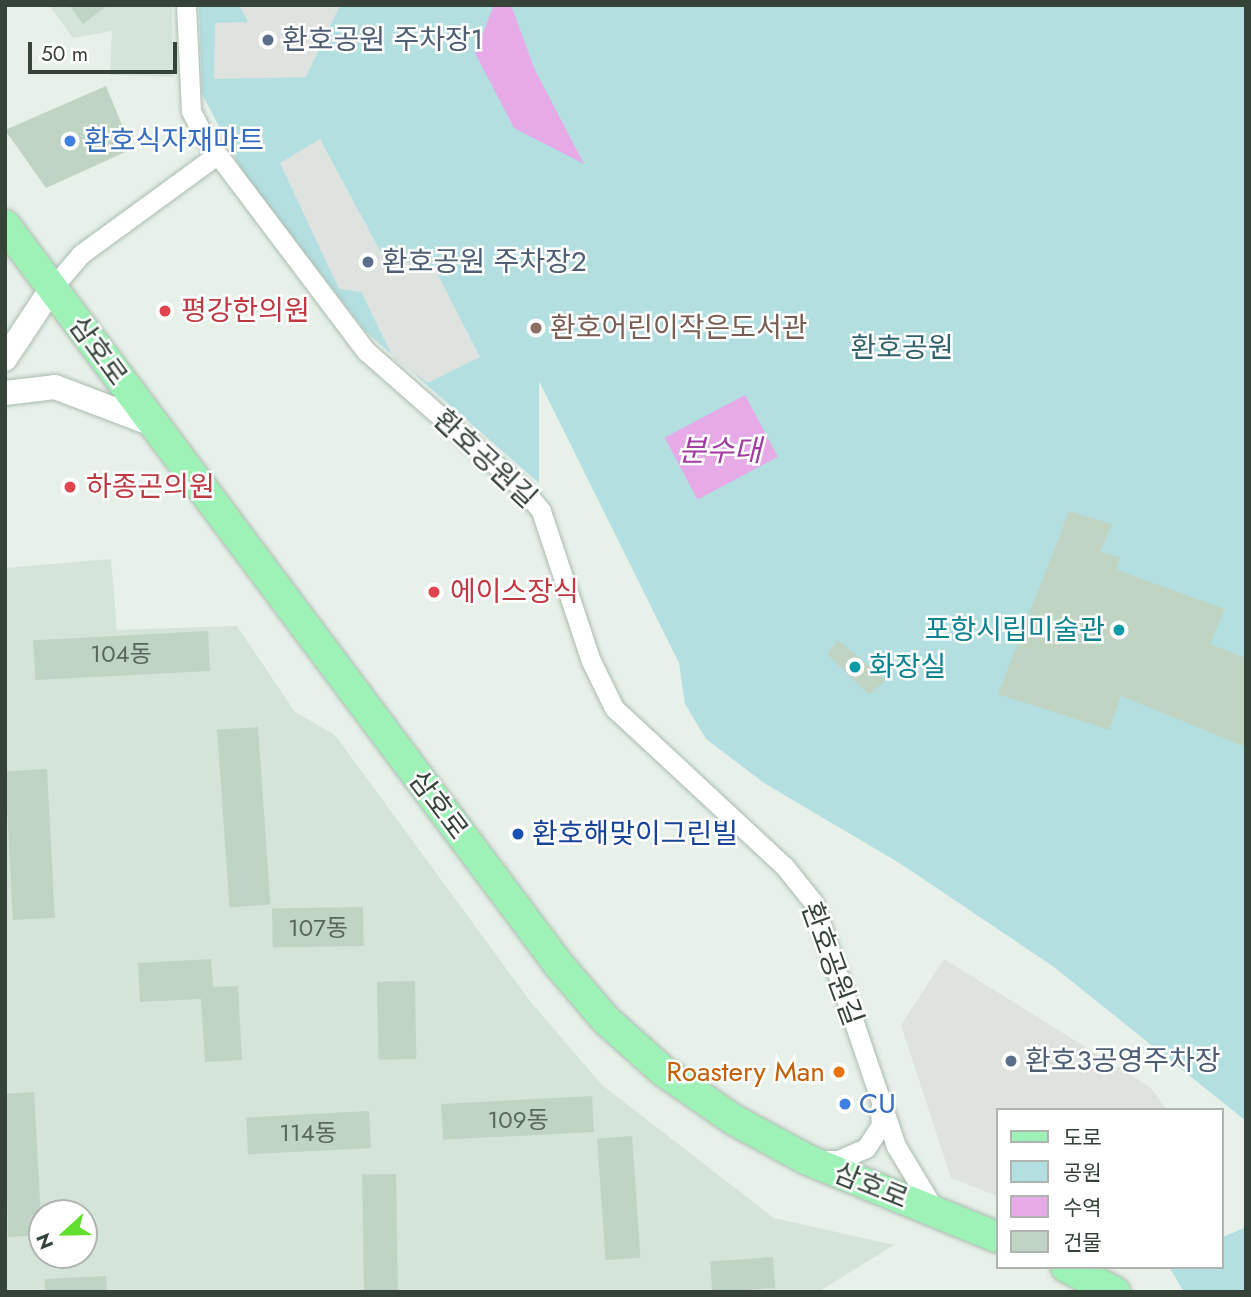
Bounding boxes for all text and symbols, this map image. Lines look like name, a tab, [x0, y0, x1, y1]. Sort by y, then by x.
place label: 환호공원 주차장1	[282, 23, 483, 57]
scale bar	[32, 28, 180, 72]
marker: 환호공원 주차장1	[260, 32, 276, 48]
text: 50 m	[41, 39, 88, 69]
place label: 환호식자재마트	[84, 124, 264, 158]
marker: 환호식자재마트	[62, 133, 78, 149]
place label: 환호공원 주차장2	[382, 245, 587, 279]
marker: 환호공원 주차장2	[360, 254, 376, 270]
place label: 평강한의원	[181, 294, 310, 328]
marker: 평강한의원	[155, 301, 175, 321]
street label: 삼호로	[62, 310, 134, 392]
place label: 환호어린이작은도서관	[550, 311, 808, 345]
marker: 환호어린이작은도서관	[528, 320, 544, 336]
park label: 환호공원	[850, 331, 954, 365]
street label: 환호공원길	[426, 403, 544, 515]
water label: 분수대	[679, 433, 761, 469]
place label: 하종곤의원	[86, 470, 215, 504]
marker: 하종곤의원	[60, 477, 80, 497]
place label: 에이스장식	[450, 575, 579, 609]
marker: 에이스장식	[424, 582, 444, 602]
place label: 포항시립미술관	[925, 613, 1105, 647]
marker: 포항시립미술관	[1111, 622, 1127, 638]
house number: 104동	[90, 640, 152, 668]
place label: 화장실	[869, 650, 946, 684]
marker: 화장실	[847, 659, 863, 675]
street label: 삼호로	[401, 764, 475, 846]
place label: 환호해맞이그린빌	[532, 817, 738, 851]
marker: 환호해맞이그린빌	[510, 826, 526, 842]
street label: 환호공원길	[794, 898, 870, 1030]
house number: 107동	[288, 914, 348, 942]
place label: 환호3공영주차장	[1025, 1044, 1221, 1078]
marker: 환호3공영주차장	[1003, 1053, 1019, 1069]
place label: Roastery Man	[666, 1055, 825, 1089]
marker: Roastery Man	[831, 1064, 847, 1080]
place label: CU	[859, 1087, 896, 1121]
marker: CU	[837, 1096, 853, 1112]
house number: 109동	[487, 1106, 549, 1134]
legend	[996, 1108, 1223, 1269]
house number: 114동	[279, 1119, 337, 1147]
text: 도로	[1063, 1123, 1102, 1153]
street label: 삼호로	[829, 1156, 913, 1216]
text: 공원	[1063, 1158, 1102, 1188]
text: 수역	[1063, 1193, 1102, 1223]
north arrow	[28, 1199, 98, 1269]
text: 건물	[1063, 1228, 1102, 1258]
text: N	[30, 1229, 60, 1253]

